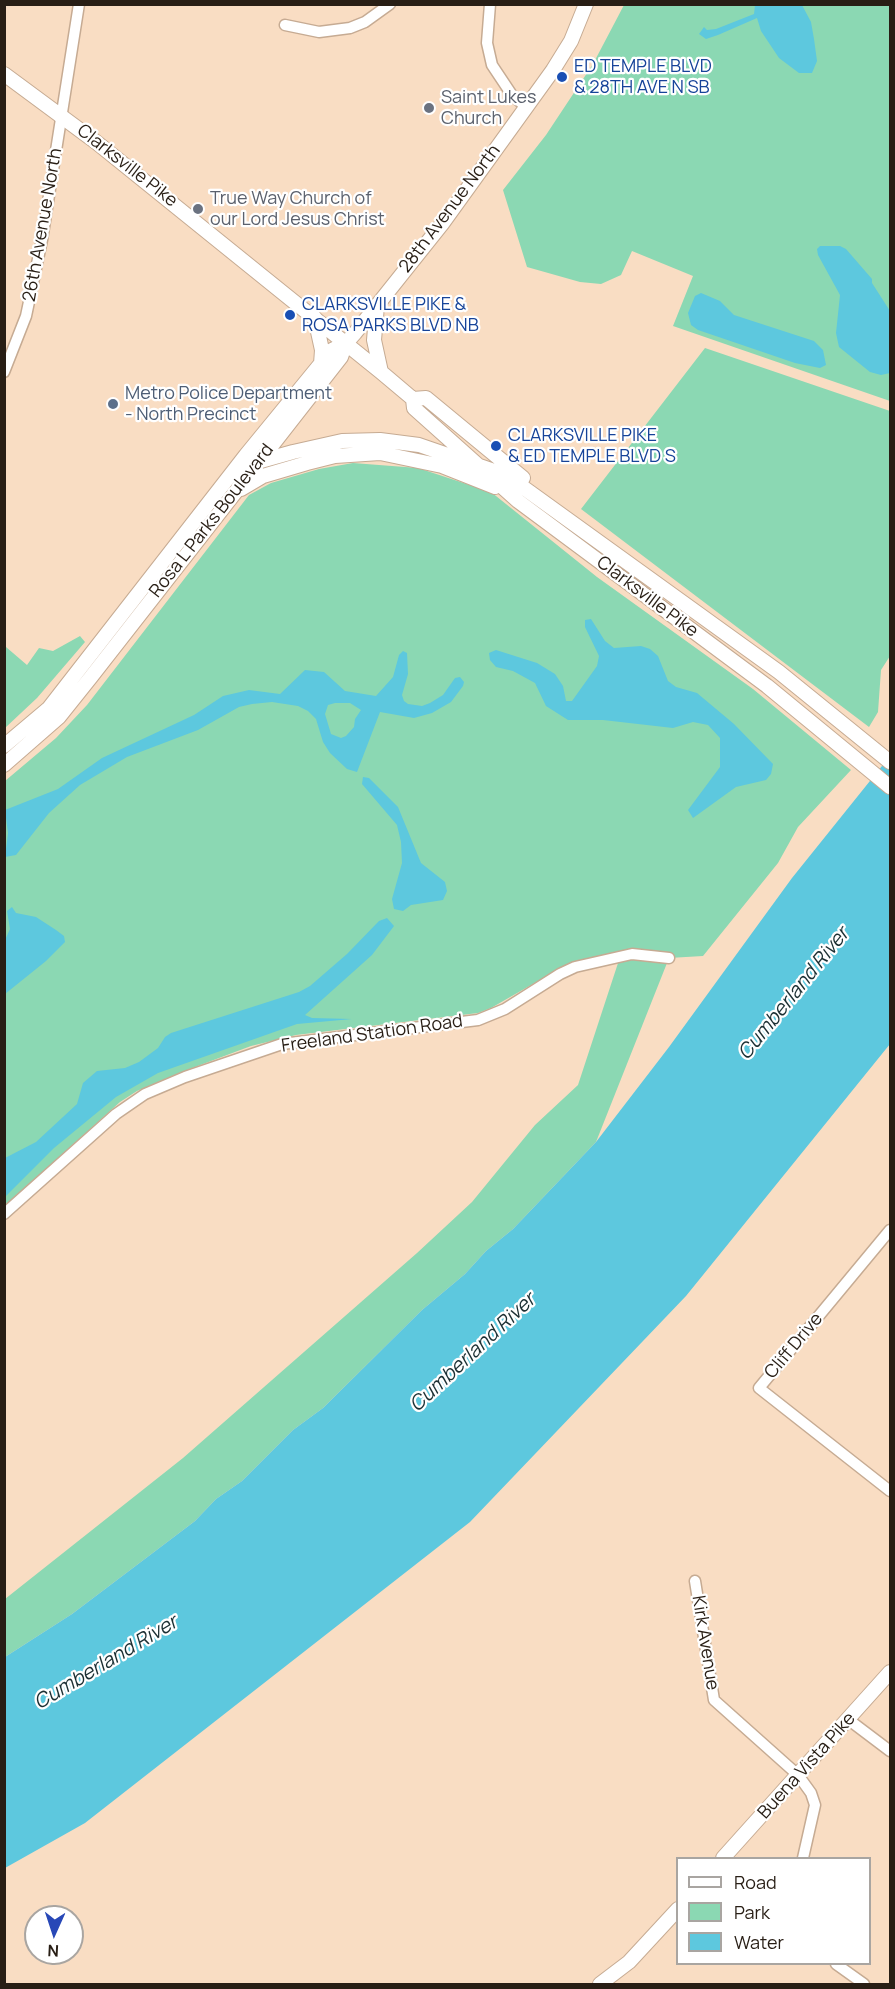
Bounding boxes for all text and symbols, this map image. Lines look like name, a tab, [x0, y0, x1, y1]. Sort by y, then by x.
place label: ED TEMPLE BLVD & 28TH AVE N SB	[574, 56, 712, 98]
marker: ED TEMPLE BLVD & 28TH AVE N SB	[555, 70, 569, 84]
place label: Saint Lukes Church	[441, 87, 536, 130]
marker: Saint Lukes Church	[422, 101, 436, 115]
street label: Clarksville Pike	[72, 120, 182, 212]
street label: 28th Avenue North	[395, 141, 505, 277]
street label: 26th Avenue North	[19, 147, 67, 303]
place label: True Way Church of our Lord Jesus Christ	[210, 188, 385, 230]
marker: True Way Church of our Lord Jesus Christ	[191, 202, 205, 216]
place label: CLARKSVILLE PIKE & ROSA PARKS BLVD NB	[302, 294, 479, 336]
marker: CLARKSVILLE PIKE & ROSA PARKS BLVD NB	[283, 308, 297, 322]
place label: Metro Police Department - North Precinct	[125, 383, 332, 426]
marker: Metro Police Department - North Precinct	[106, 397, 120, 411]
place label: CLARKSVILLE PIKE & ED TEMPLE BLVD S	[508, 425, 676, 468]
marker: CLARKSVILLE PIKE & ED TEMPLE BLVD S	[489, 439, 503, 453]
street label: Rosa L Parks Boulevard	[145, 440, 279, 602]
street label: Clarksville Pike	[592, 552, 702, 642]
water label: Cumberland River	[733, 923, 855, 1065]
street label: Freeland Station Road	[280, 1011, 464, 1057]
water label: Cumberland River	[405, 1289, 541, 1417]
street label: Cliff Drive	[760, 1309, 828, 1383]
street label: Kirk Avenue	[687, 1594, 723, 1692]
water label: Cumberland River	[30, 1611, 182, 1715]
street label: Buena Vista Pike	[754, 1708, 860, 1824]
legend	[676, 1857, 871, 1965]
text: Road	[734, 1870, 777, 1894]
text: Park	[734, 1900, 770, 1924]
north arrow	[24, 1905, 84, 1965]
text: Water	[734, 1930, 784, 1954]
text: N	[47, 1940, 59, 1962]

